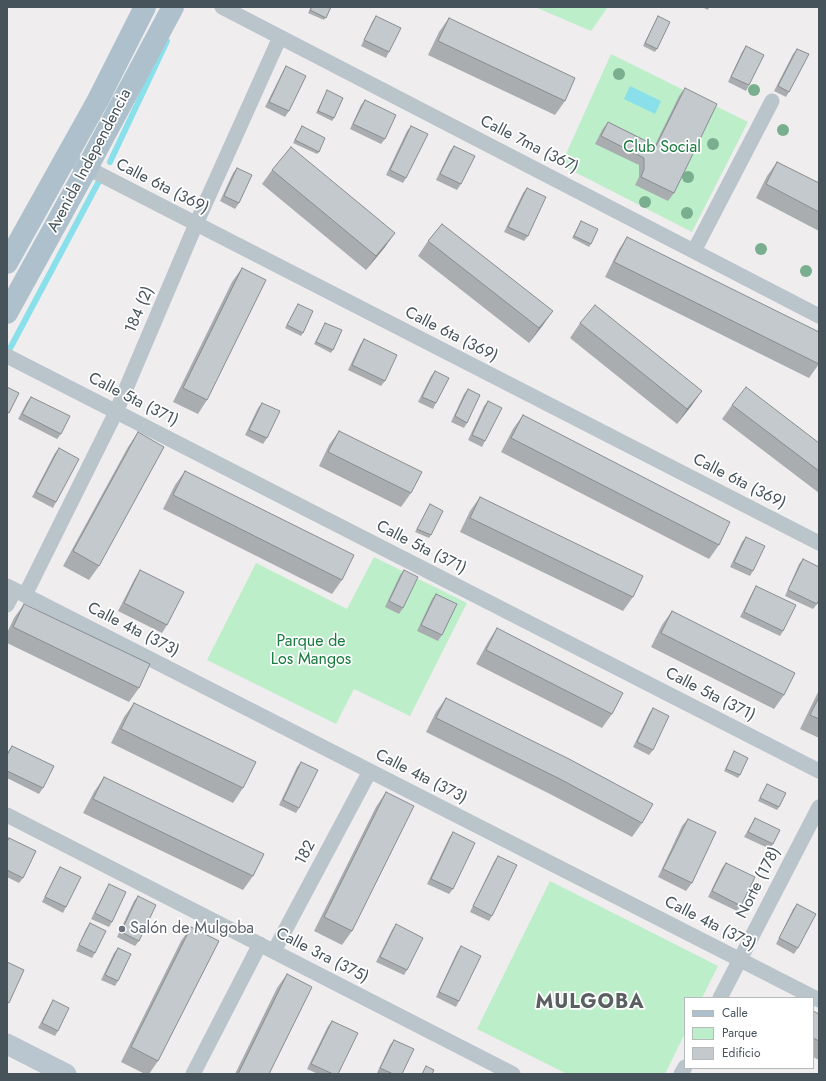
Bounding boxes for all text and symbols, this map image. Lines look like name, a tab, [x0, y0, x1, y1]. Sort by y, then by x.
street label: Avenida Independencia	[44, 86, 136, 236]
street label: Calle 7ma (367)	[477, 112, 581, 178]
park label: Club Social	[623, 138, 701, 158]
street label: Calle 6ta (369)	[112, 155, 212, 219]
street label: 184 (2)	[122, 284, 158, 336]
street label: Calle 6ta (369)	[401, 303, 501, 367]
street label: Calle 5ta (371)	[85, 369, 181, 431]
street label: Calle 6ta (369)	[689, 450, 789, 514]
street label: Calle 5ta (371)	[373, 517, 469, 579]
street label: Calle 4ta (373)	[84, 599, 182, 661]
park label: Parque de Los Mangos	[271, 632, 351, 670]
street label: Calle 5ta (371)	[662, 664, 758, 726]
street label: Calle 4ta (373)	[372, 746, 470, 808]
street label: 182	[292, 837, 320, 869]
street label: Norte (178)	[733, 844, 785, 922]
street label: Calle 4ta (373)	[661, 893, 759, 955]
place label: Salón de Mulgoba	[130, 919, 254, 939]
marker: Salón de Mulgoba	[117, 924, 127, 934]
street label: Calle 3ra (375)	[272, 924, 372, 988]
district label: MULGOBA	[535, 991, 645, 1015]
legend	[684, 997, 814, 1069]
text: Calle	[722, 1004, 748, 1022]
text: Parque	[722, 1024, 757, 1042]
text: Edificio	[722, 1044, 761, 1062]

